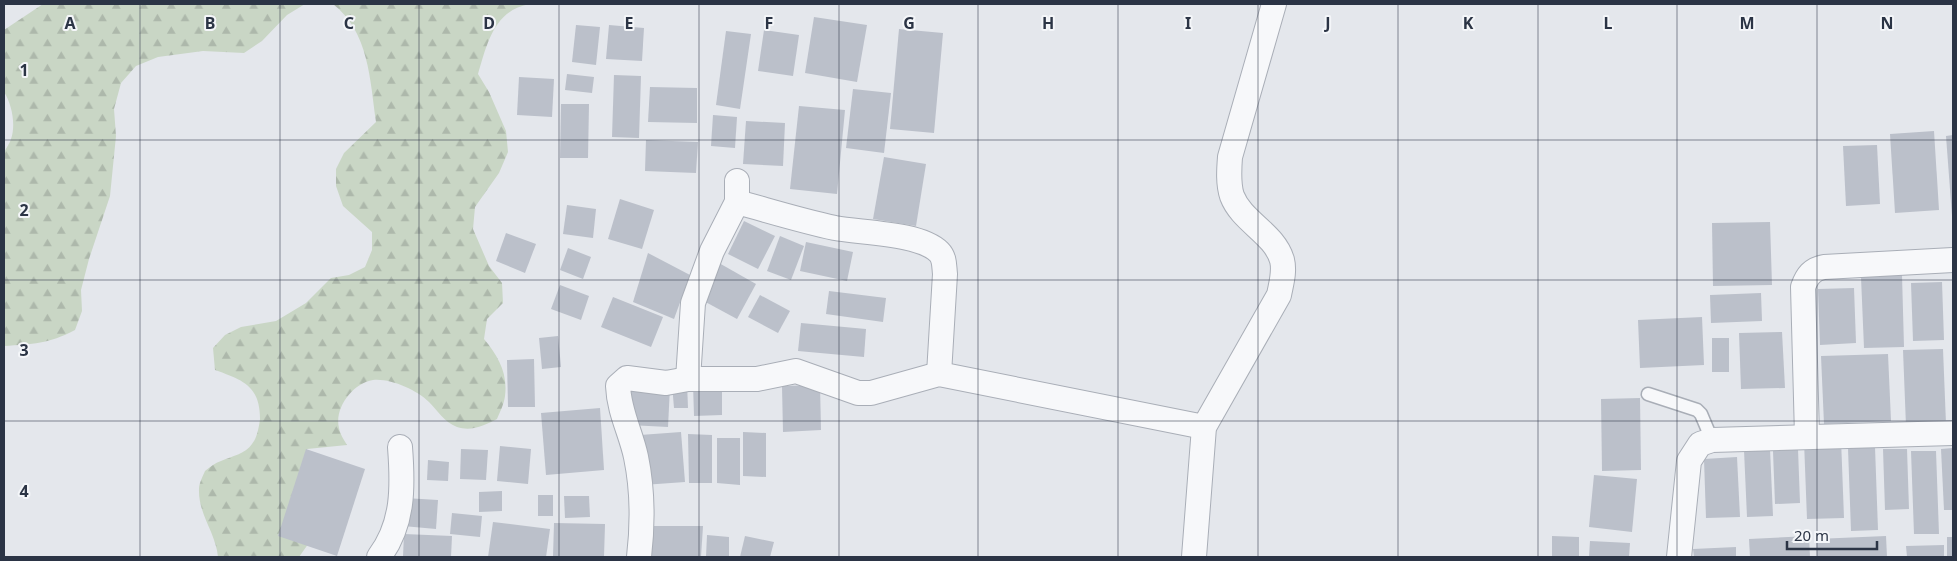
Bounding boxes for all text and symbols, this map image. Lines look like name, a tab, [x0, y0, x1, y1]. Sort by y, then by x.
text: A	[64, 12, 76, 34]
text: B	[205, 12, 215, 34]
text: C	[344, 12, 354, 34]
text: D	[483, 12, 495, 34]
text: E	[625, 12, 634, 34]
text: F	[765, 12, 773, 34]
text: G	[903, 12, 915, 34]
text: H	[1042, 12, 1054, 34]
text: I	[1185, 12, 1191, 34]
text: J	[1323, 12, 1331, 34]
text: K	[1463, 12, 1474, 34]
text: L	[1604, 12, 1613, 34]
text: M	[1739, 12, 1755, 34]
text: N	[1880, 12, 1894, 34]
text: 1	[19, 59, 29, 81]
text: 2	[19, 199, 29, 221]
text: 3	[19, 339, 29, 361]
text: 4	[19, 480, 29, 502]
scale bar	[1787, 518, 1877, 550]
text: 20 m	[1794, 525, 1829, 545]

